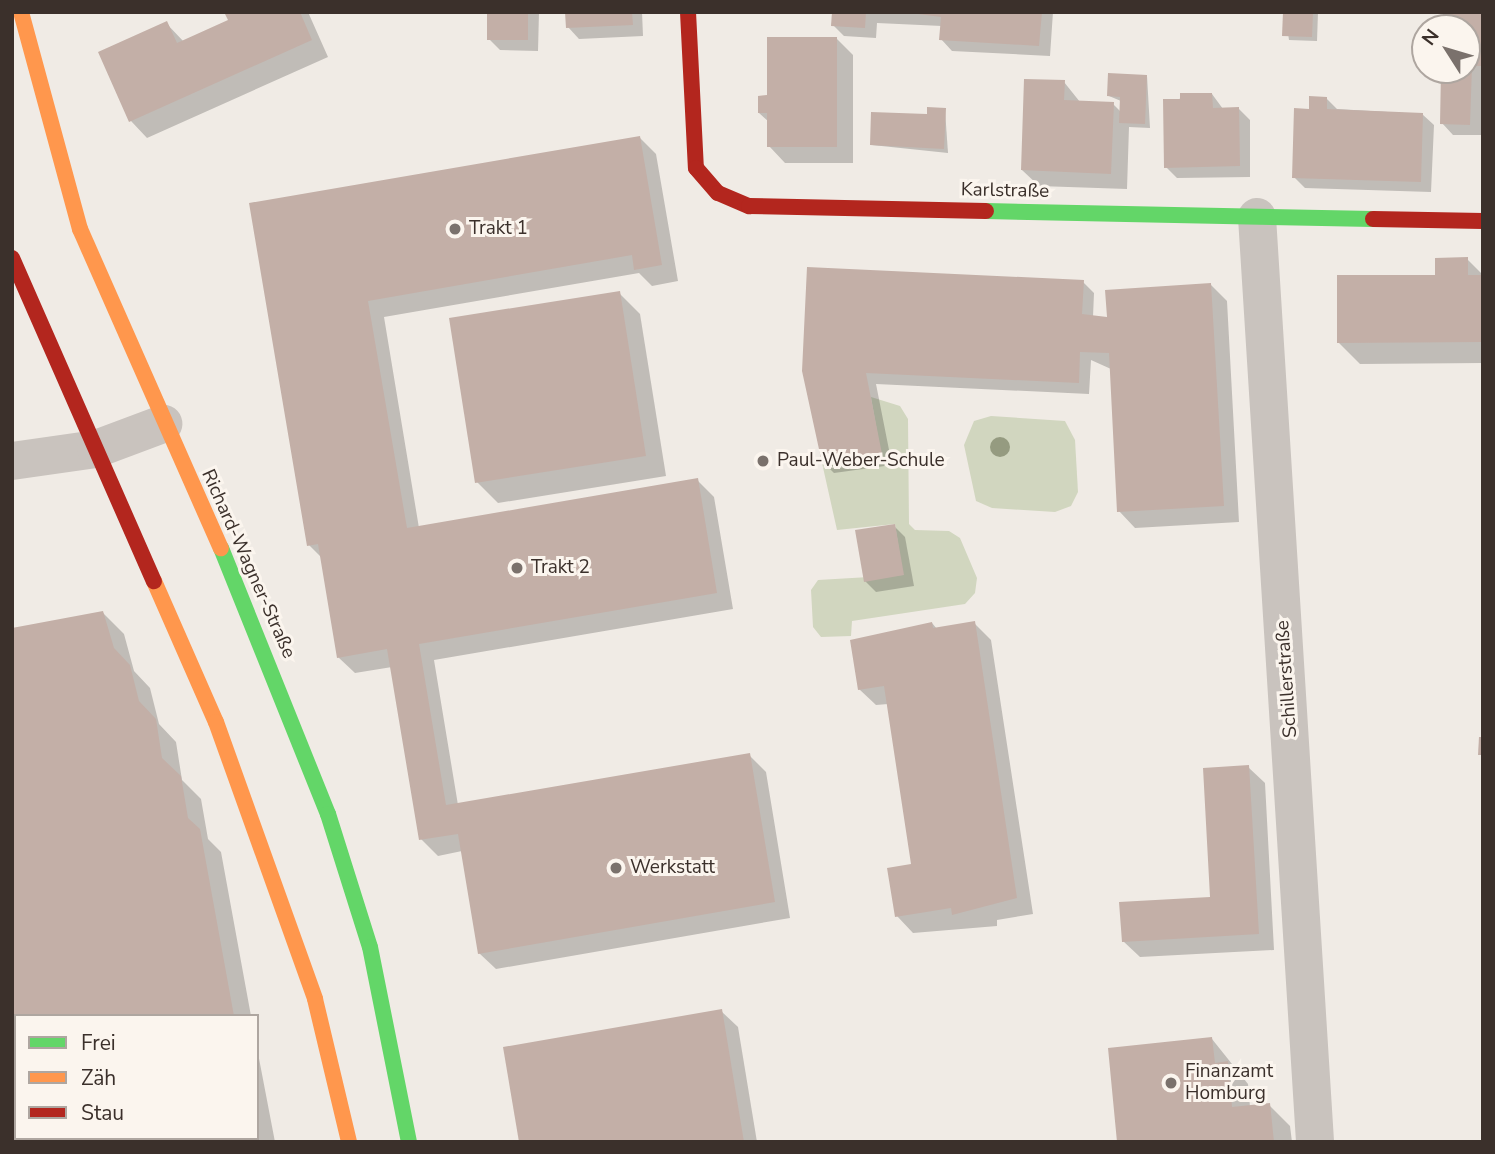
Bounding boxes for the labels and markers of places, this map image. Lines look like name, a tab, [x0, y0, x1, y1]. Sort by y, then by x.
place label: Trakt 1	[469, 218, 528, 240]
marker: Trakt 1	[447, 221, 463, 237]
place label: Paul-Weber-Schule	[777, 450, 945, 472]
marker: Paul-Weber-Schule	[755, 453, 771, 469]
place label: Trakt 2	[531, 557, 590, 579]
marker: Trakt 2	[509, 560, 525, 576]
place label: Werkstatt	[630, 857, 715, 879]
marker: Werkstatt	[608, 860, 624, 876]
place label: Finanzamt Homburg	[1185, 1061, 1273, 1105]
marker: Finanzamt Homburg	[1163, 1075, 1179, 1091]

